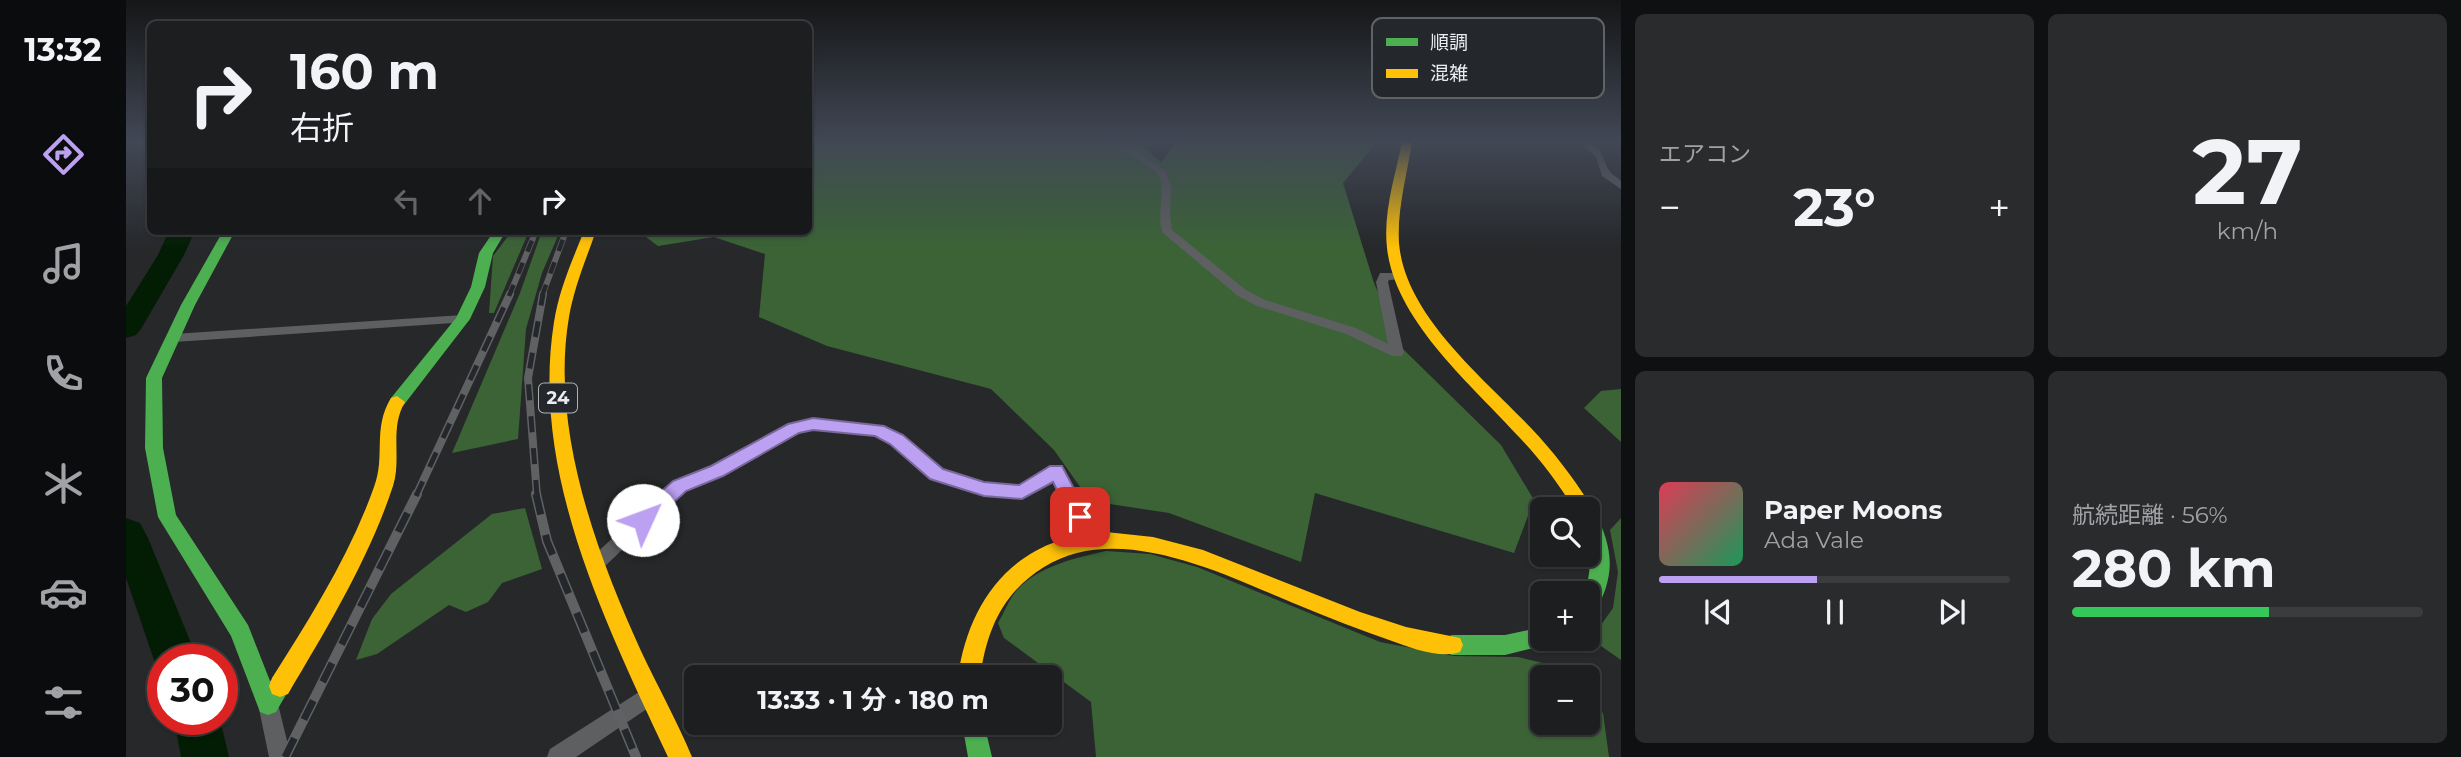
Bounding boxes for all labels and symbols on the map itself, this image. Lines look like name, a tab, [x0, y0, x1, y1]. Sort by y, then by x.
legend	[1372, 18, 1604, 98]
text: 順調	[1430, 31, 1468, 54]
text: 混雑	[1430, 62, 1468, 85]
road number: 24	[539, 384, 577, 412]
position arrow	[606, 483, 680, 557]
pin	[1050, 487, 1110, 547]
speed limit sign: 30	[147, 644, 238, 735]

